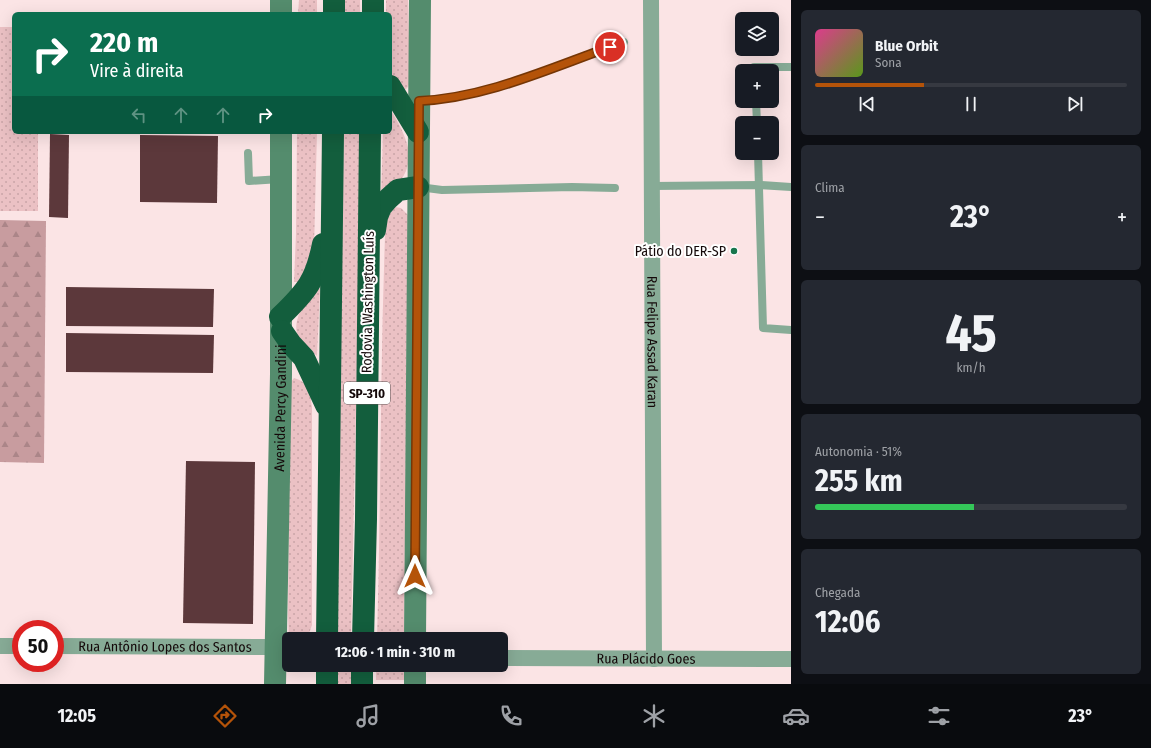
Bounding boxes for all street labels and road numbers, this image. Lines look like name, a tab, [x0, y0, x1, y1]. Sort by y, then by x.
street label: Rodovia Washington Luís	[358, 231, 378, 373]
street label: Rua Felipe Assad Karan	[644, 276, 661, 408]
street label: Avenida Percy Gandini	[271, 344, 290, 472]
road number: SP-310	[344, 382, 390, 404]
street label: Rua Antônio Lopes dos Santos	[78, 638, 252, 655]
street label: Rua Plácido Goes	[597, 650, 695, 667]

